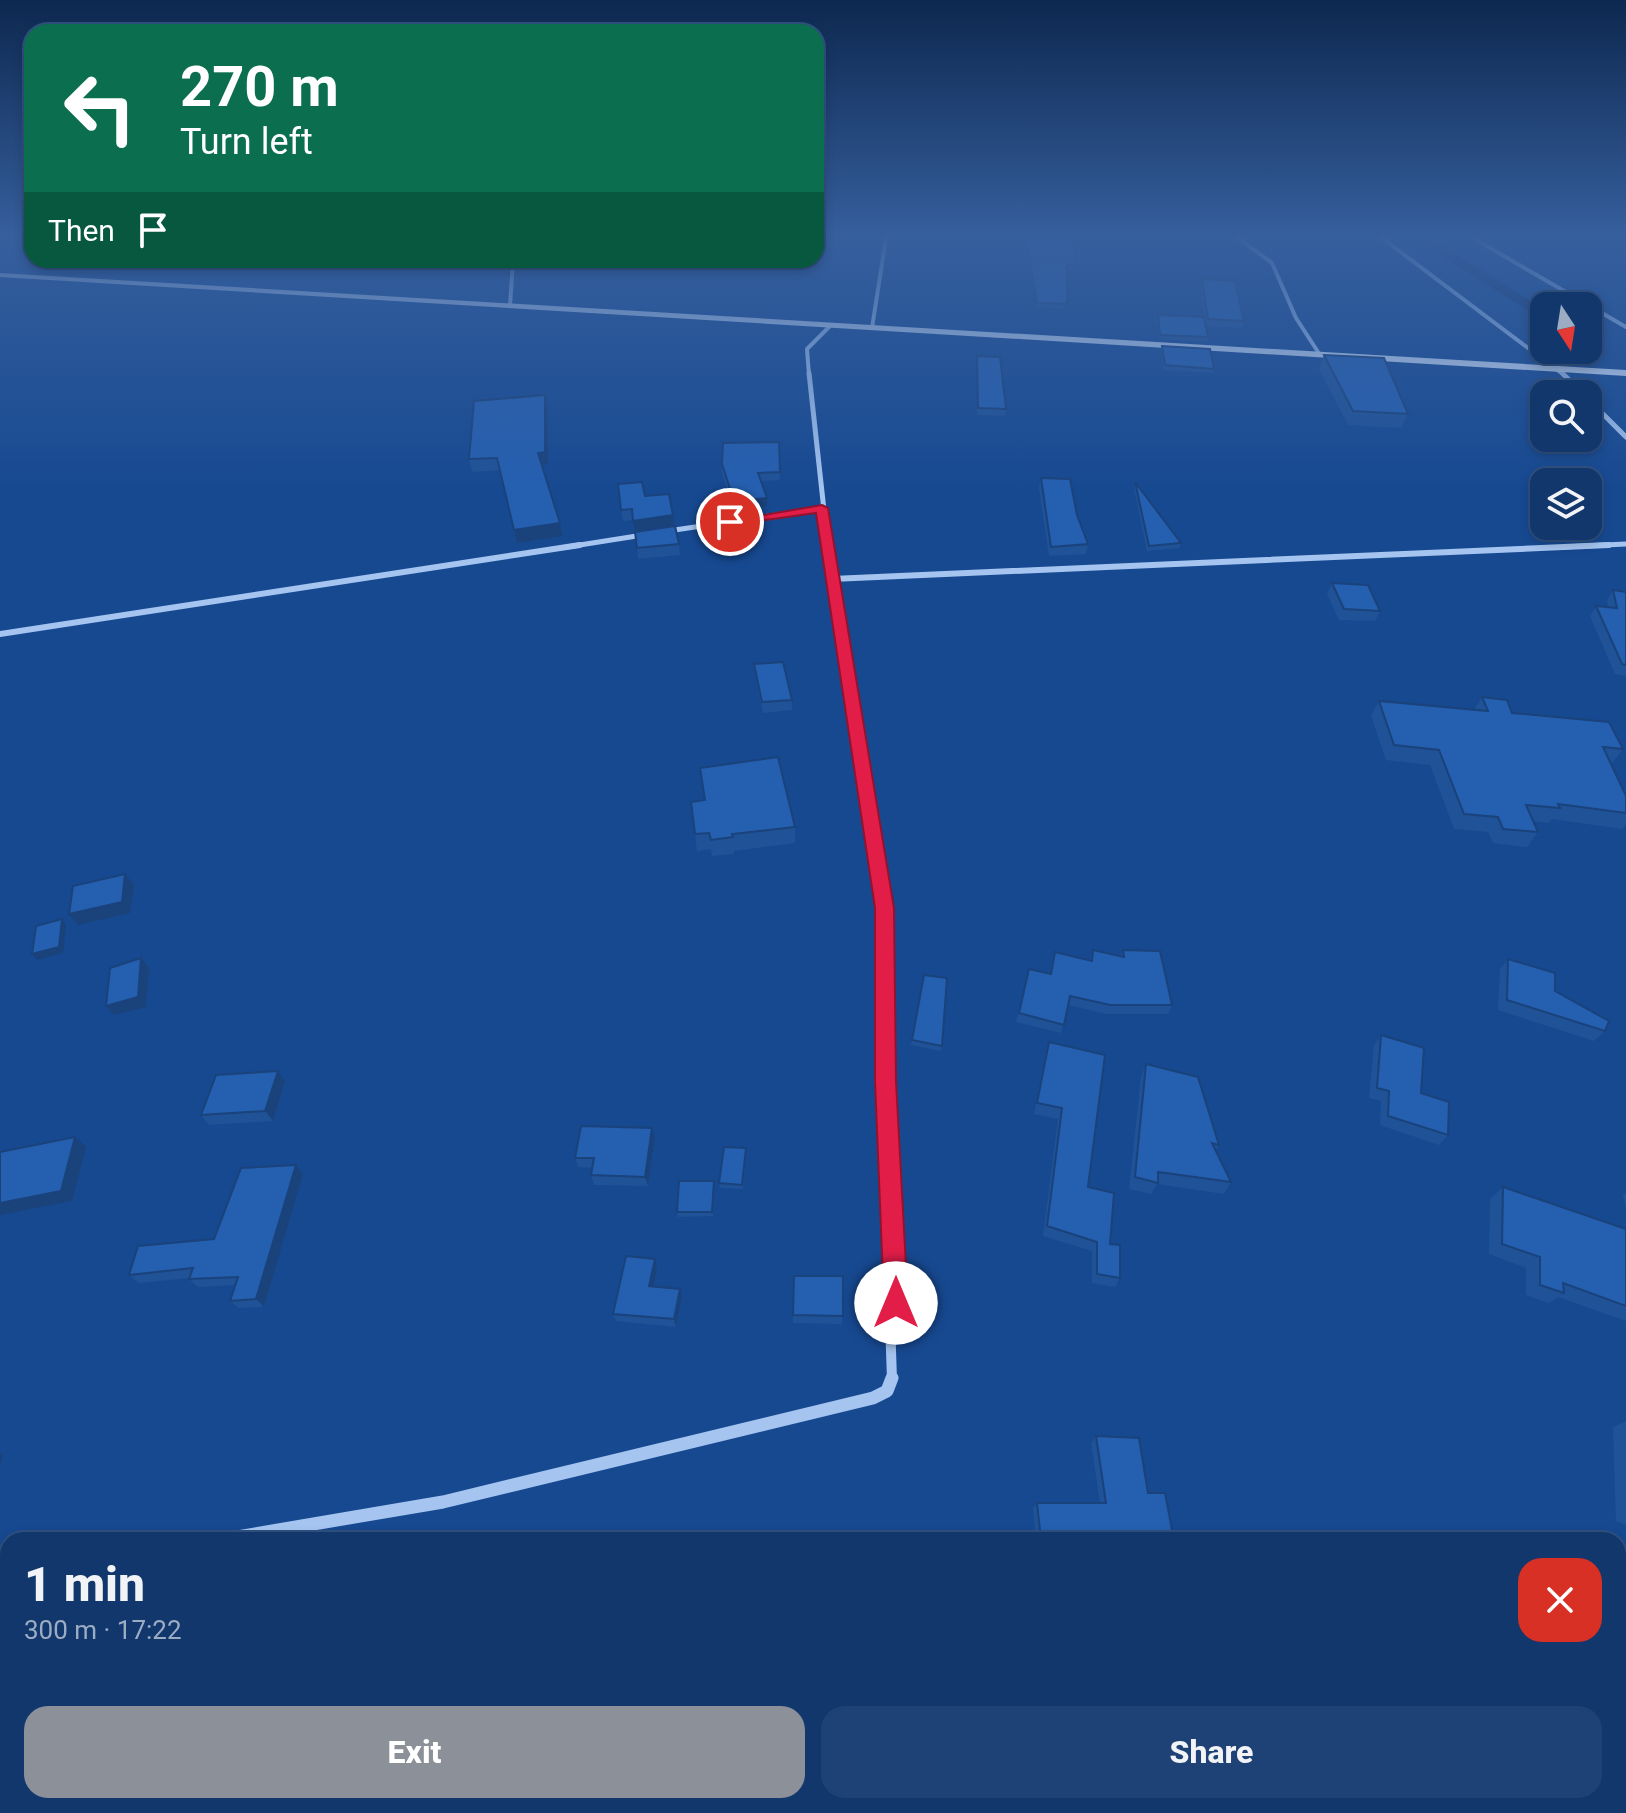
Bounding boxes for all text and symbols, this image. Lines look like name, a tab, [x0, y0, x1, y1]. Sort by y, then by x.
text: 270 m	[180, 54, 339, 120]
icon: left	[48, 56, 152, 160]
text: Turn left	[180, 121, 313, 163]
icon: arrive	[131, 208, 175, 252]
text: Then	[48, 213, 115, 248]
north arrow	[1530, 292, 1602, 364]
map controls	[1530, 292, 1602, 540]
button: search	[1530, 380, 1602, 452]
button: layers	[1530, 468, 1602, 540]
pin	[696, 488, 764, 556]
icon: arrive	[708, 500, 752, 544]
position arrow	[854, 1261, 938, 1345]
text: 1 min	[24, 1556, 145, 1613]
button: close	[1518, 1558, 1602, 1642]
text: 300 m · 17:22	[24, 1615, 182, 1645]
button: Exit	[24, 1706, 805, 1798]
button: Share	[821, 1706, 1602, 1798]

